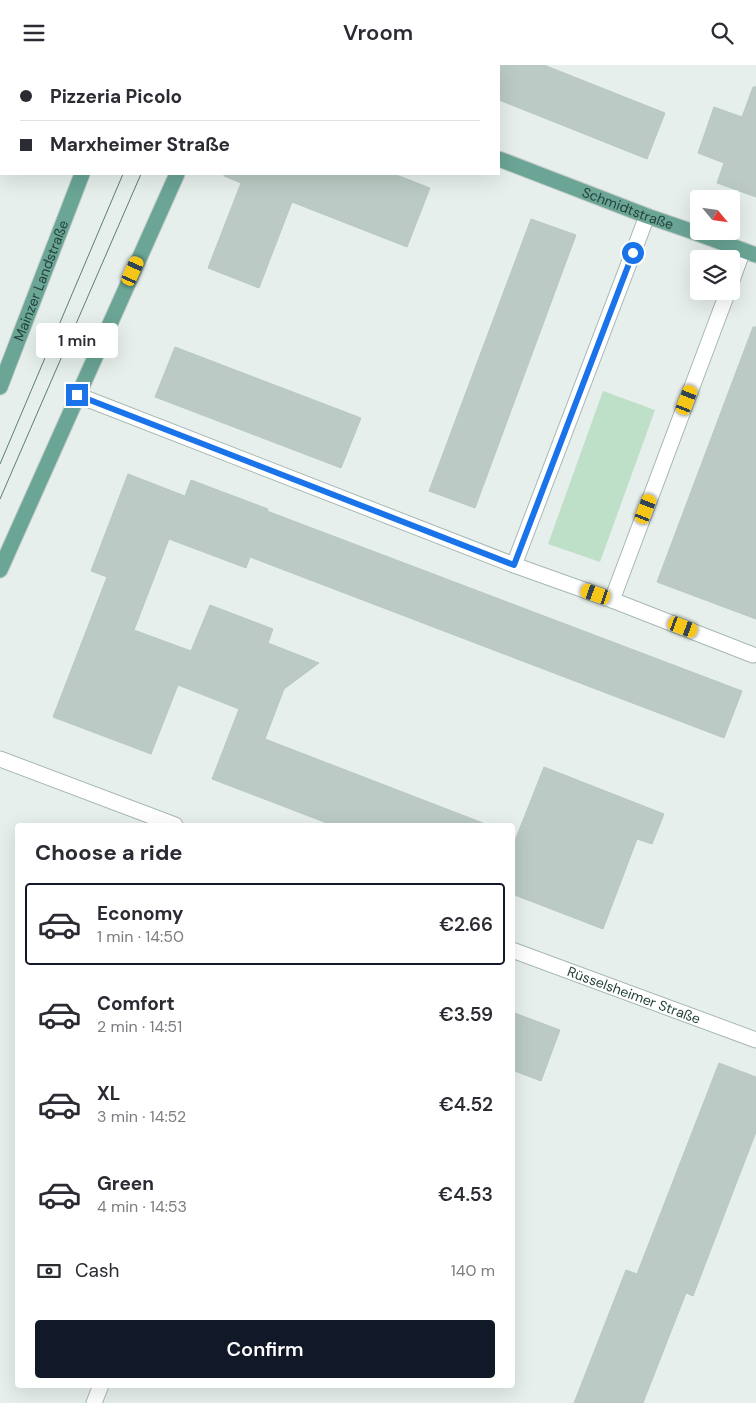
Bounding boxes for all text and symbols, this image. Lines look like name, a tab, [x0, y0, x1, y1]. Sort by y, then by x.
text: Vroom	[343, 18, 413, 47]
icon: menu	[20, 19, 48, 47]
icon: search	[708, 19, 736, 47]
text: Pizzeria Picolo	[50, 84, 182, 109]
text: Marxheimer Straße	[50, 132, 230, 157]
street label: Schmidtstraße	[580, 183, 676, 233]
north arrow	[690, 190, 740, 240]
map controls	[690, 190, 740, 300]
street label: Mainzer Landstraße	[10, 218, 72, 344]
route start	[622, 242, 644, 264]
button: layers	[690, 250, 740, 300]
car	[120, 254, 145, 288]
callout: 1 min	[36, 323, 118, 357]
text: 1 min	[58, 330, 96, 351]
car	[674, 383, 699, 417]
route end	[66, 384, 88, 406]
car	[633, 492, 658, 526]
car	[579, 582, 612, 606]
car	[666, 615, 699, 639]
text: Choose a ride	[35, 838, 183, 867]
text: Economy	[97, 901, 184, 926]
icon: car	[37, 902, 82, 947]
text: €2.66	[439, 912, 493, 937]
text: 1 min · 14:50	[97, 926, 184, 947]
street label: Rüsselsheimer Straße	[565, 962, 703, 1028]
text: Comfort	[97, 991, 175, 1016]
icon: car	[37, 992, 82, 1037]
text: €3.59	[439, 1002, 493, 1027]
text: 2 min · 14:51	[97, 1016, 182, 1037]
text: XL	[97, 1081, 120, 1106]
icon: car	[37, 1082, 82, 1127]
text: €4.52	[439, 1092, 493, 1117]
text: 3 min · 14:52	[97, 1106, 186, 1127]
text: Green	[97, 1171, 154, 1196]
icon: car	[37, 1172, 82, 1217]
text: €4.53	[438, 1182, 493, 1207]
text: 4 min · 14:53	[97, 1196, 187, 1217]
icon: cash	[35, 1257, 63, 1285]
text: Cash	[75, 1258, 119, 1283]
text: 140 m	[451, 1260, 495, 1281]
button: Confirm	[35, 1320, 495, 1378]

